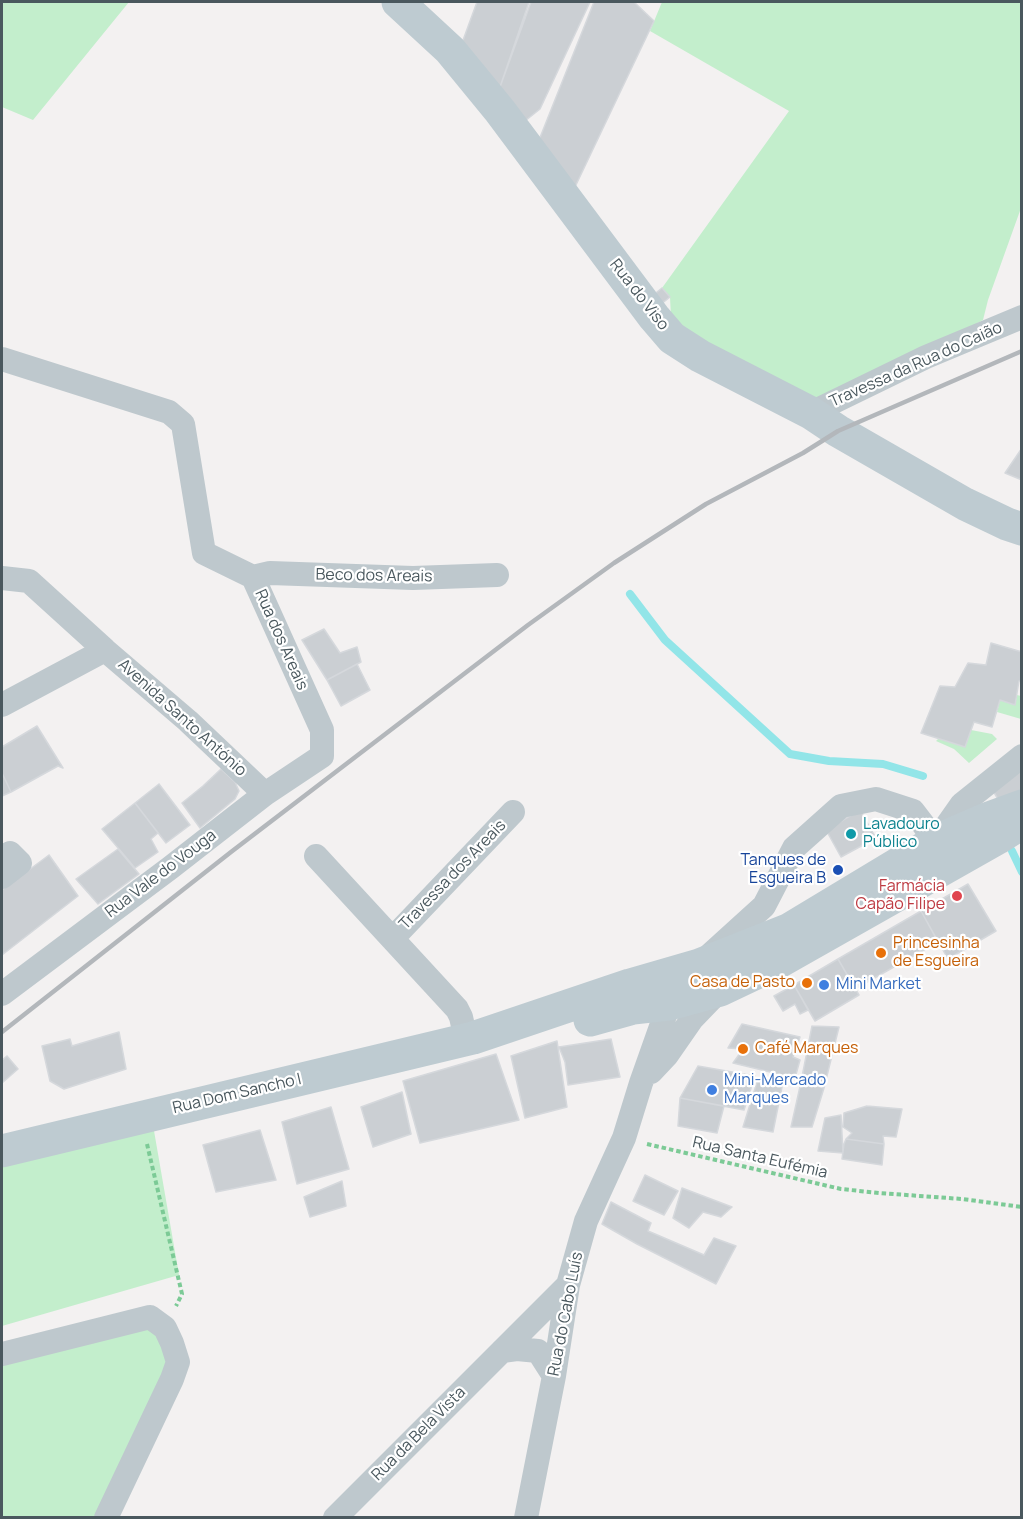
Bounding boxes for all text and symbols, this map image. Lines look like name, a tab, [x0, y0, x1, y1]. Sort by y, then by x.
street label: Rua do Viso	[605, 256, 673, 334]
street label: Travessa da Rua do Caião	[827, 318, 1005, 412]
street label: Beco dos Areais	[315, 565, 433, 587]
street label: Rua dos Areais	[250, 587, 312, 693]
street label: Avenida Santo António	[114, 655, 250, 781]
place label: Lavadouro Público	[863, 815, 940, 853]
street label: Travessa dos Areais	[396, 816, 510, 934]
street label: Rua Vale do Vouga	[102, 826, 220, 922]
marker: Lavadouro Público	[844, 827, 858, 841]
place label: Tanques de Esgueira B	[740, 851, 826, 889]
marker: Tanques de Esgueira B	[831, 863, 845, 877]
place label: Farmácia Capão Filipe	[856, 877, 945, 915]
marker: Farmácia Capão Filipe	[950, 889, 964, 903]
place label: Princesinha de Esgueira	[893, 934, 980, 972]
marker: Princesinha de Esgueira	[874, 946, 888, 960]
place label: Casa de Pasto	[690, 973, 795, 993]
place label: Mini Market	[836, 975, 921, 995]
marker: Casa de Pasto	[800, 976, 814, 990]
marker: Mini Market	[817, 978, 831, 992]
place label: Café Marques	[755, 1039, 858, 1059]
marker: Café Marques	[736, 1042, 750, 1056]
street label: Rua Dom Sancho I	[171, 1070, 303, 1118]
place label: Mini-Mercado Marques	[724, 1071, 826, 1109]
marker: Mini-Mercado Marques	[705, 1083, 719, 1097]
street label: Rua Santa Eufémia	[691, 1133, 829, 1183]
street label: Rua do Cabo Luís	[545, 1250, 587, 1378]
street label: Rua da Bela Vista	[368, 1383, 470, 1485]

